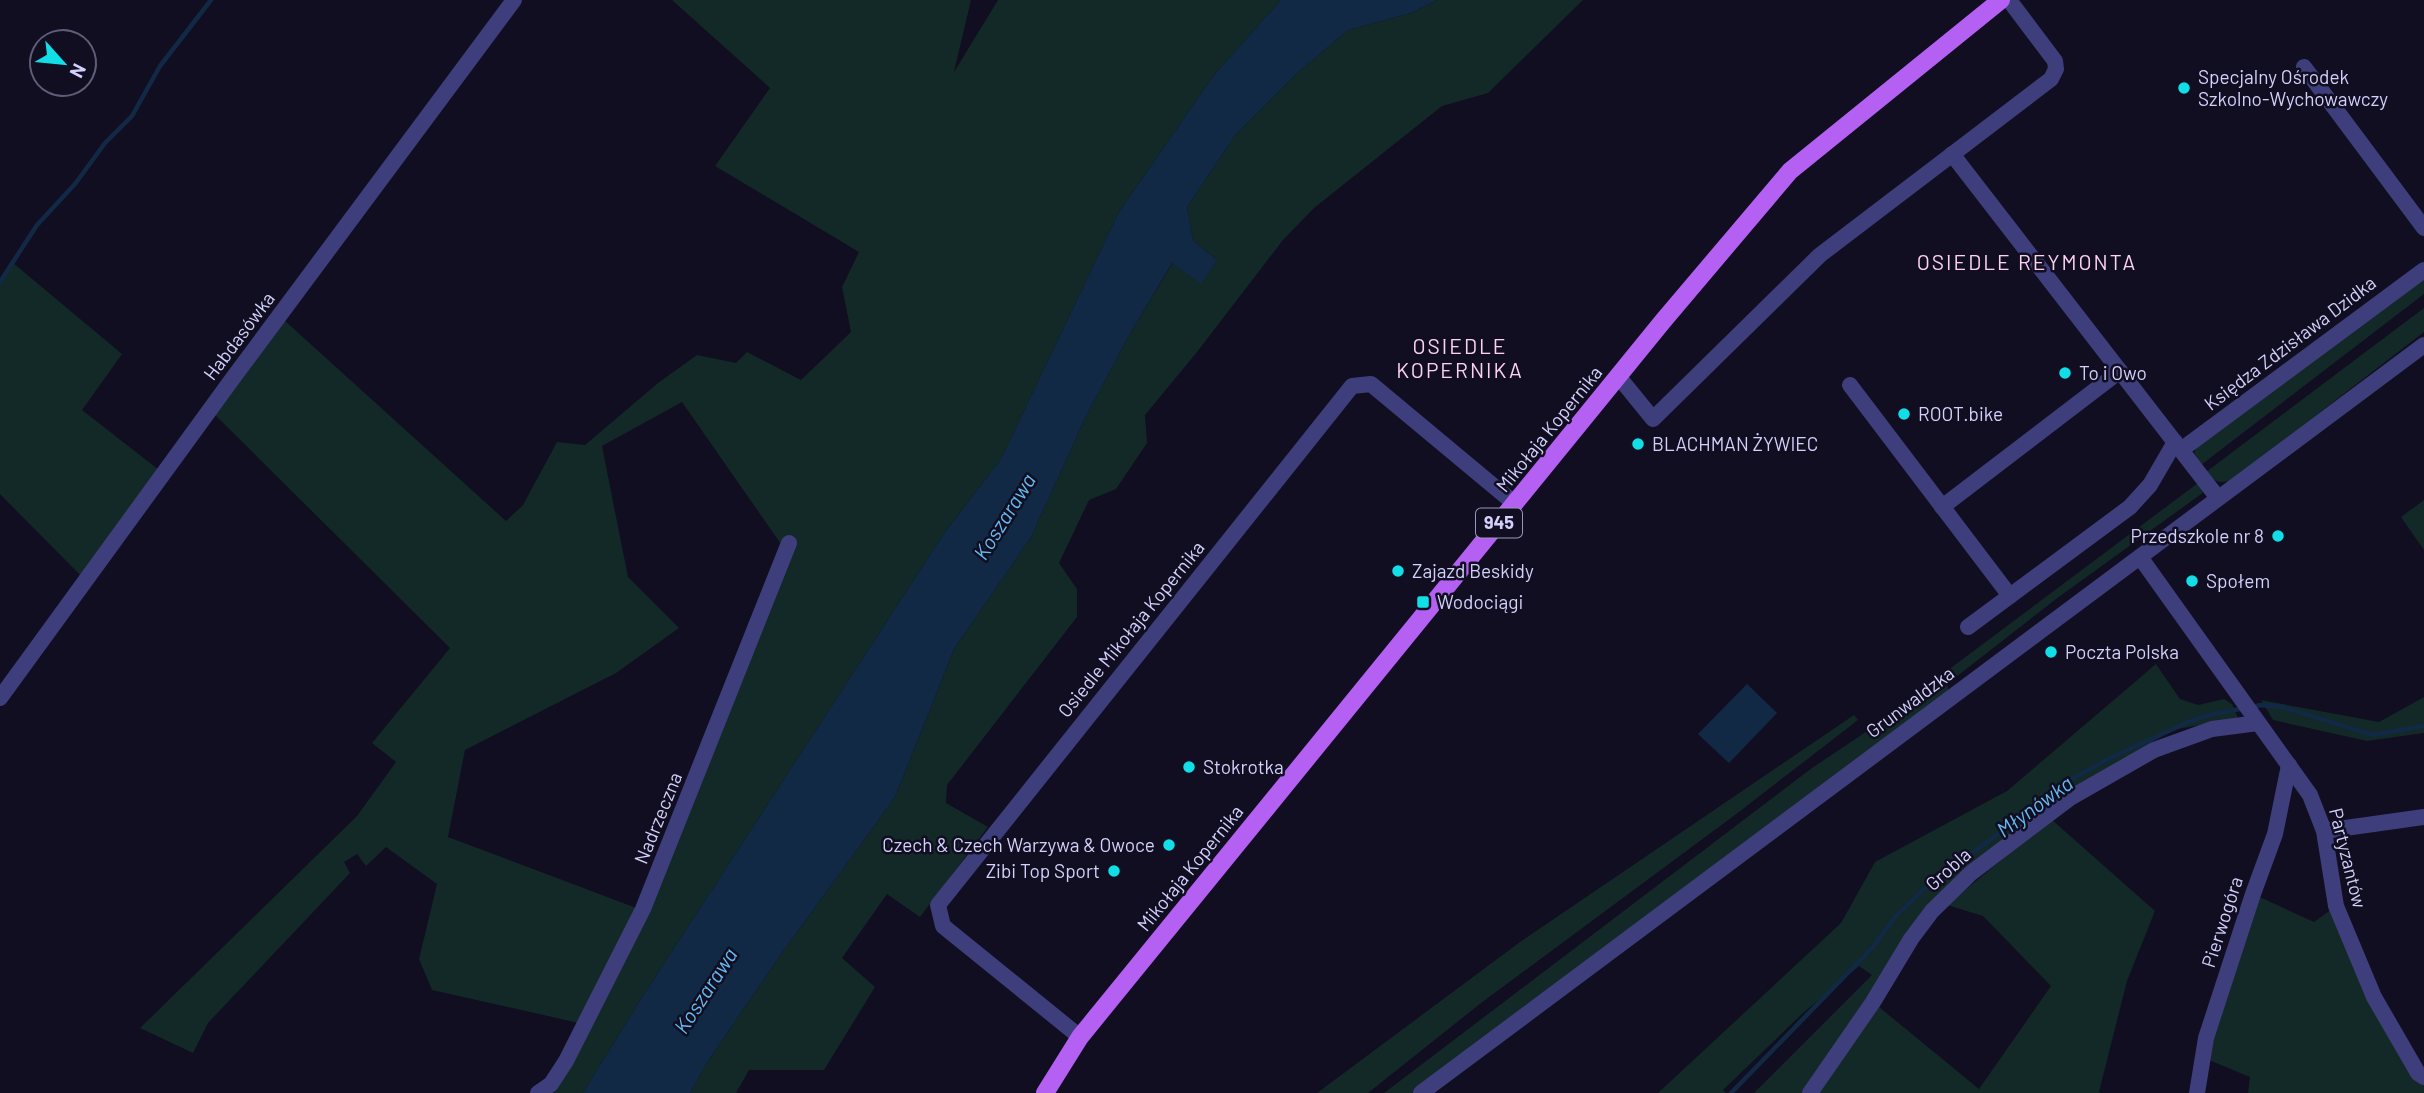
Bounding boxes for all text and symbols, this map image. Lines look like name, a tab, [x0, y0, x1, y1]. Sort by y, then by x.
north arrow	[28, 28, 98, 98]
text: N	[65, 60, 92, 82]
place label: Specjalny Ośrodek Szkolno-Wychowawczy	[2198, 65, 2388, 110]
marker: Specjalny Ośrodek Szkolno-Wychowawczy	[2176, 80, 2192, 96]
district label: OSIEDLE REYMONTA	[1917, 249, 2137, 274]
street label: Księdza Zdzisława Dzidka	[2199, 271, 2380, 415]
street label: Habdasówka	[198, 287, 279, 384]
district label: OSIEDLE KOPERNIKA	[1396, 333, 1524, 382]
street label: Mikołaja Kopernika	[1491, 361, 1606, 496]
place label: To i Owo	[2079, 361, 2147, 384]
marker: To i Owo	[2057, 365, 2073, 381]
place label: ROOT.bike	[1918, 402, 2003, 425]
marker: ROOT.bike	[1896, 406, 1912, 422]
place label: BLACHMAN ŻYWIEC	[1652, 432, 1818, 455]
marker: BLACHMAN ŻYWIEC	[1630, 436, 1646, 452]
water label: Koszarawa	[967, 469, 1040, 564]
road number: 945	[1476, 508, 1522, 538]
place label: Przedszkole nr 8	[2131, 524, 2264, 547]
marker: Przedszkole nr 8	[2270, 528, 2286, 544]
street label: Osiedle Mikołaja Kopernika	[1052, 536, 1209, 721]
place label: Zajazd Beskidy	[1412, 559, 1534, 582]
marker: Zajazd Beskidy	[1390, 563, 1406, 579]
place label: Społem	[2206, 569, 2270, 592]
marker: Społem	[2184, 573, 2200, 589]
place label: Wodociągi	[1437, 590, 1523, 613]
marker: Wodociągi	[1415, 594, 1431, 610]
place label: Poczta Polska	[2065, 640, 2179, 663]
marker: Poczta Polska	[2043, 644, 2059, 660]
street label: Grunwaldzka	[1861, 661, 1958, 742]
place label: Stokrotka	[1203, 755, 1284, 778]
marker: Stokrotka	[1181, 759, 1197, 775]
street label: Nadrzeczna	[629, 769, 686, 867]
water label: Młynówka	[1991, 770, 2077, 842]
street label: Mikołaja Kopernika	[1132, 800, 1247, 935]
street label: Partyzantów	[2325, 805, 2372, 911]
place label: Czech & Czech Warzywa & Owoce	[882, 833, 1155, 856]
marker: Czech & Czech Warzywa & Owoce	[1161, 837, 1177, 853]
street label: Grobla	[1920, 842, 1975, 895]
place label: Zibi Top Sport	[986, 859, 1100, 882]
marker: Zibi Top Sport	[1106, 863, 1122, 879]
street label: Pierwogóra	[2196, 873, 2247, 970]
water label: Koszarawa	[668, 943, 742, 1038]

